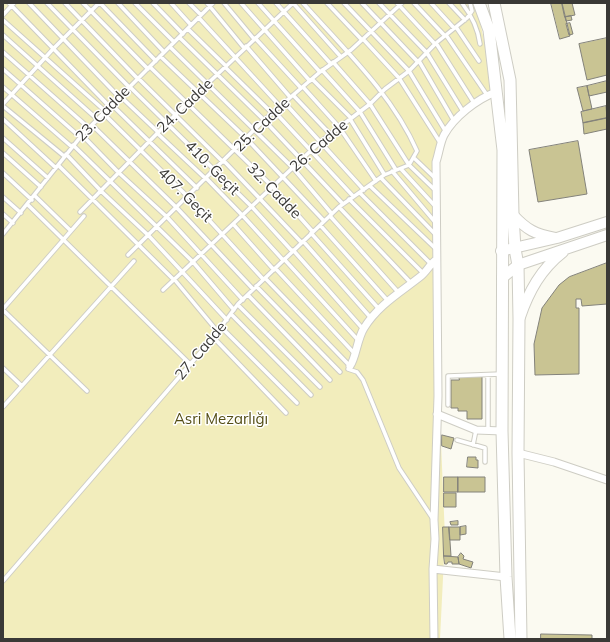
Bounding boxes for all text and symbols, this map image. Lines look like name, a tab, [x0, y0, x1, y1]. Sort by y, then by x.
street label: 24. Cadde	[153, 75, 217, 137]
street label: 23. Cadde	[72, 82, 134, 146]
street label: 25. Cadde	[230, 94, 294, 156]
street label: 26. Cadde	[286, 116, 352, 176]
street label: 410. Geçit	[181, 137, 243, 199]
street label: 32. Cadde	[243, 159, 305, 223]
street label: 407. Geçit	[154, 164, 216, 226]
street label: 27. Cadde	[171, 318, 231, 384]
park label: Asri Mezarlığı	[174, 410, 268, 428]

